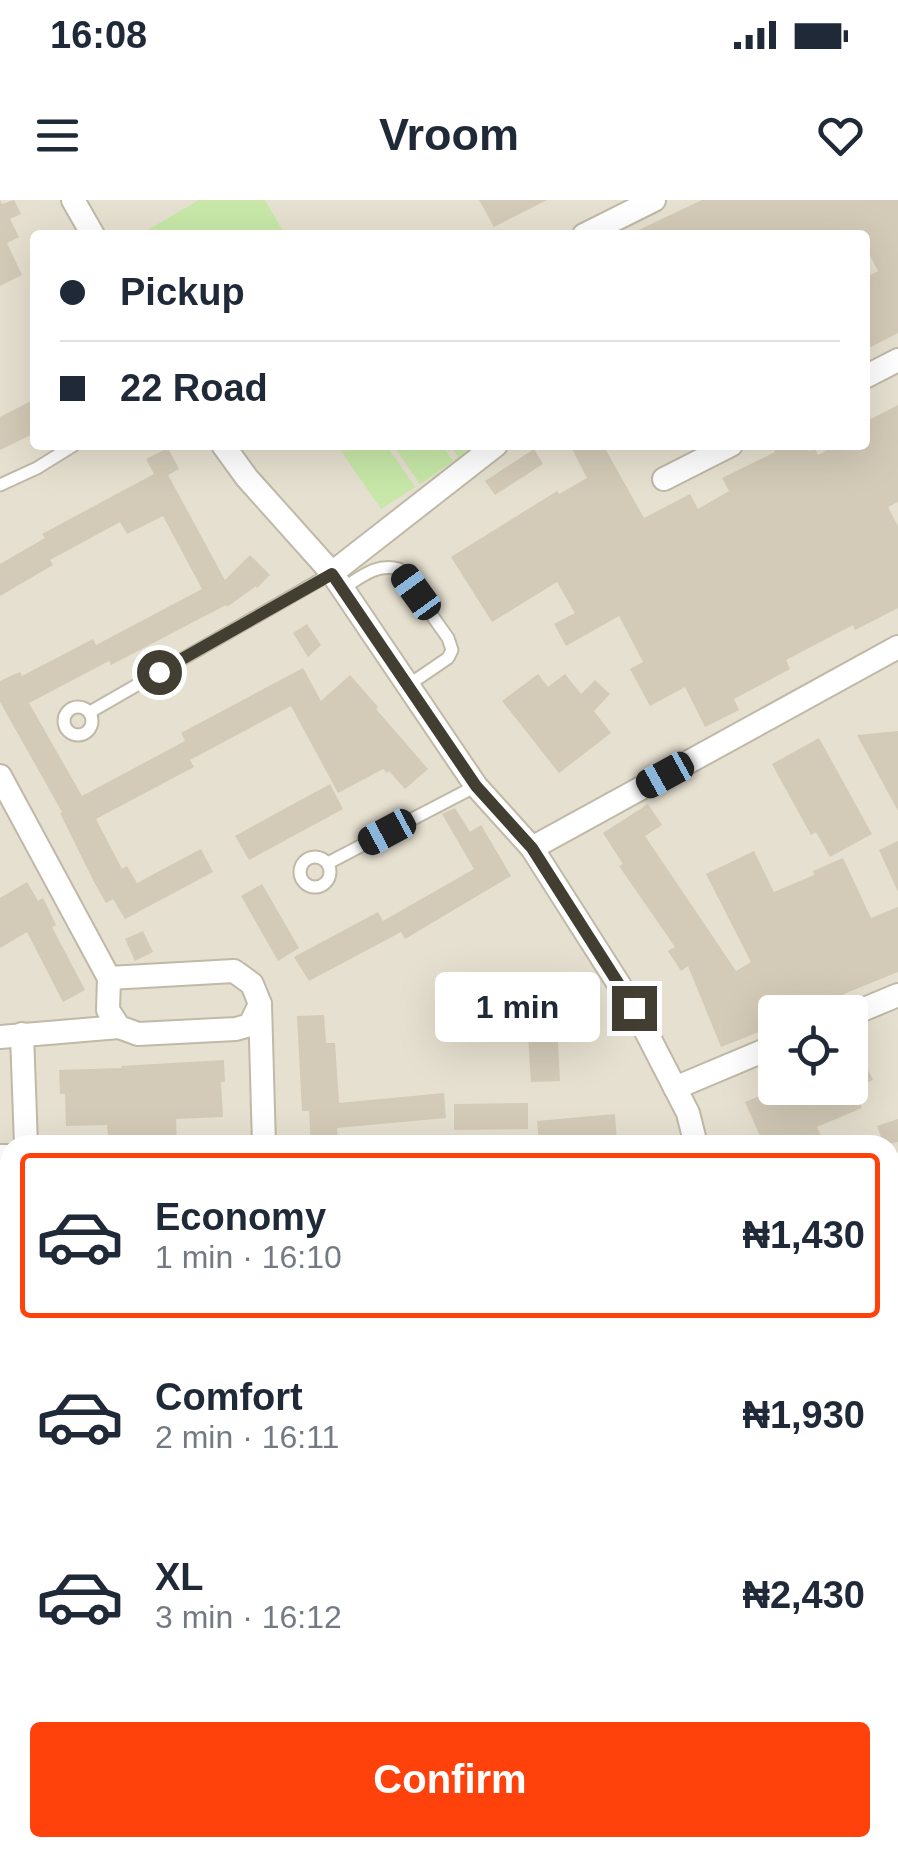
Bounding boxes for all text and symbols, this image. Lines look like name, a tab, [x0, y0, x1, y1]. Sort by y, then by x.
text: 16:08	[50, 14, 147, 56]
icon: menu	[30, 108, 85, 163]
icon: heart	[813, 108, 868, 163]
text: Vroom	[379, 109, 519, 160]
text: Pickup	[120, 271, 245, 313]
text: 22 Road	[120, 367, 268, 409]
car	[386, 559, 446, 625]
route start	[137, 650, 182, 695]
car	[631, 747, 699, 803]
car	[353, 805, 421, 859]
callout: 1 min	[434, 973, 599, 1043]
route end	[612, 986, 657, 1031]
text: 1 min	[476, 989, 559, 1025]
map controls	[758, 995, 868, 1105]
button: locate	[758, 995, 868, 1105]
icon: car	[35, 1191, 125, 1281]
text: Economy	[155, 1196, 326, 1238]
text: ₦1,430	[742, 1214, 865, 1256]
text: 1 min · 16:10	[155, 1239, 342, 1275]
icon: car	[35, 1371, 125, 1461]
text: Comfort	[155, 1376, 303, 1418]
text: ₦1,930	[742, 1394, 865, 1436]
text: 2 min · 16:11	[155, 1419, 339, 1455]
icon: car	[35, 1551, 125, 1641]
text: XL	[155, 1556, 204, 1598]
text: ₦2,430	[742, 1574, 865, 1616]
text: 3 min · 16:12	[155, 1599, 342, 1635]
button: Confirm	[30, 1722, 870, 1837]

